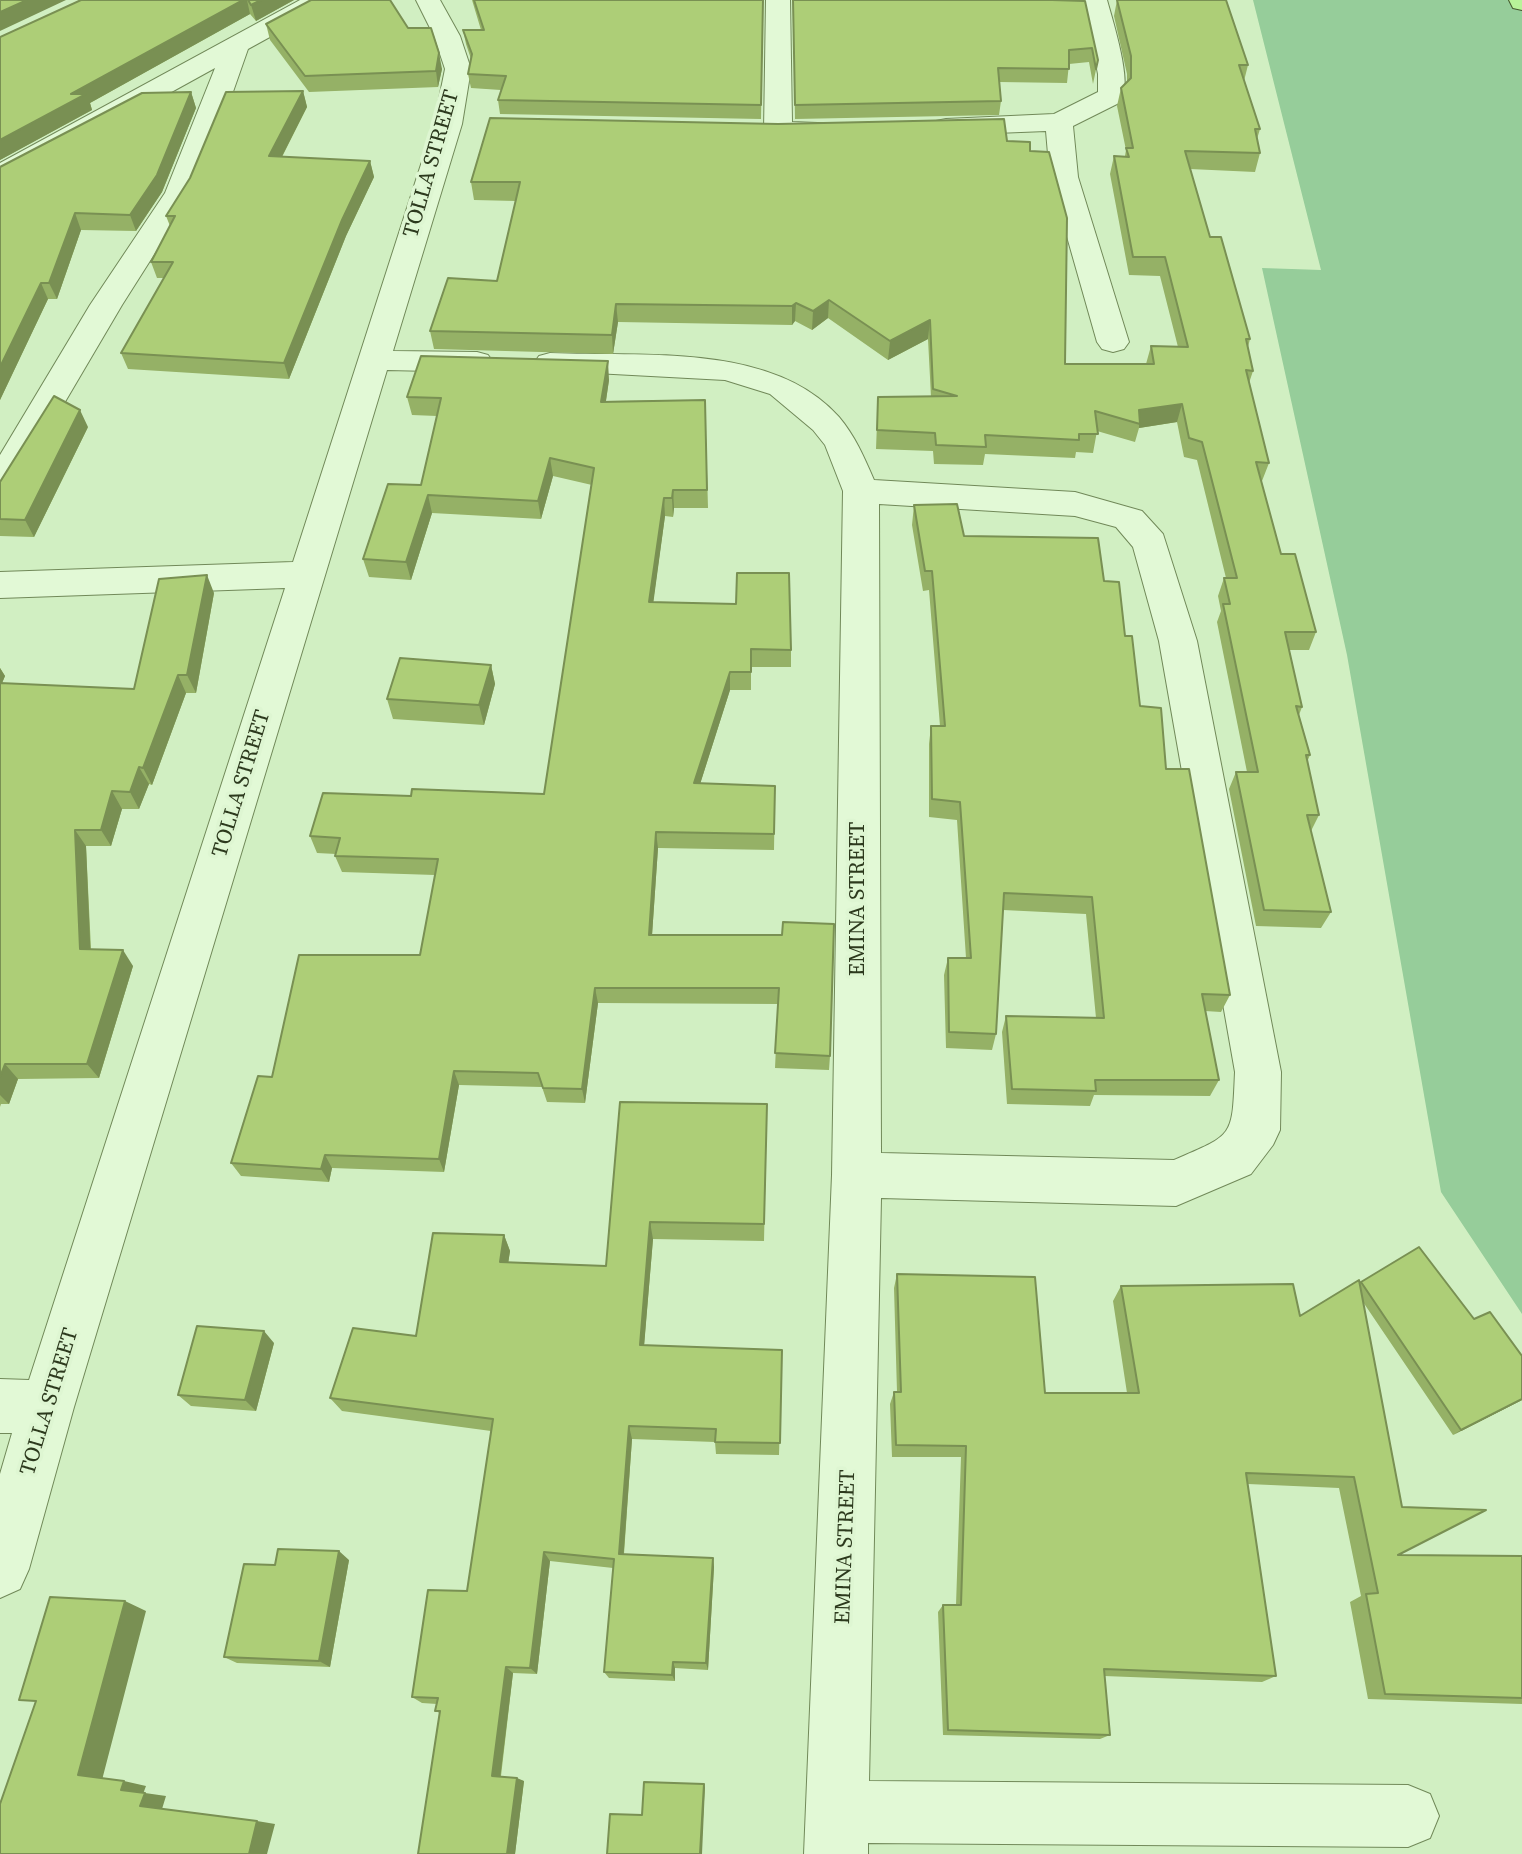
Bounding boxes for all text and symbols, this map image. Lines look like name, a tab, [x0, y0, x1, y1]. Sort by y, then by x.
street label: TOLLA STREET	[398, 87, 466, 241]
street label: TOLLA STREET	[207, 707, 277, 861]
street label: EMINA STREET	[845, 822, 871, 976]
street label: TOLLA STREET	[15, 1325, 85, 1479]
street label: EMINA STREET	[830, 1469, 862, 1625]

